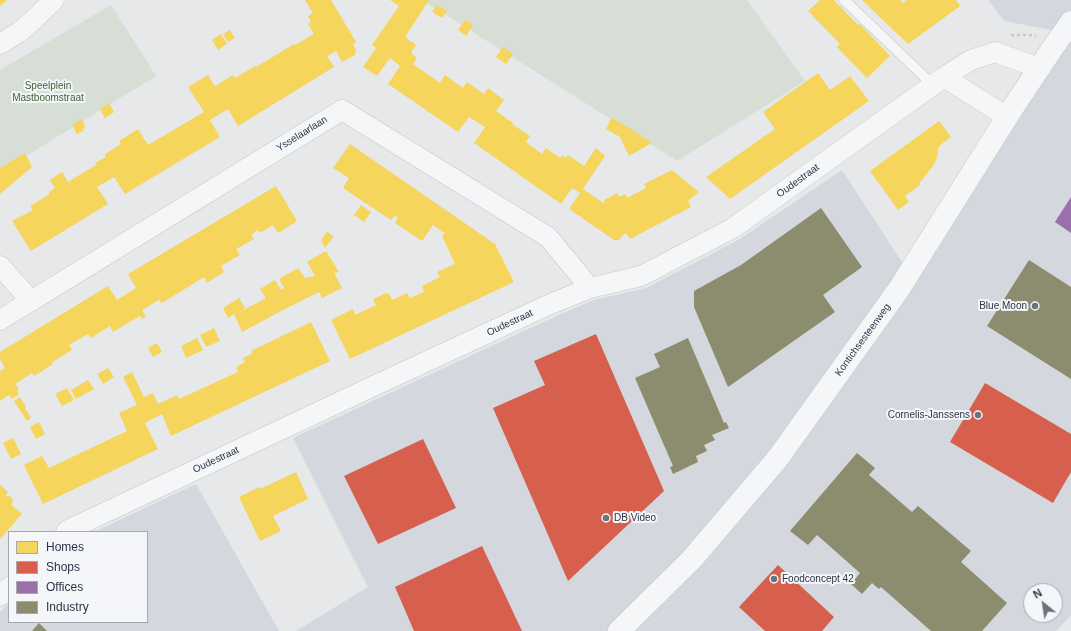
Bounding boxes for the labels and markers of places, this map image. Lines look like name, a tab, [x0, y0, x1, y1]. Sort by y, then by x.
place label: Blue Moon	[979, 300, 1027, 312]
marker: Blue Moon	[1030, 301, 1040, 311]
place label: Cornelis-Janssens	[888, 409, 970, 421]
marker: Cornelis-Janssens	[973, 410, 983, 420]
place label: DB Video	[614, 512, 656, 524]
marker: DB Video	[601, 513, 611, 523]
place label: Foodconcept 42	[782, 573, 854, 585]
marker: Foodconcept 42	[769, 574, 779, 584]

